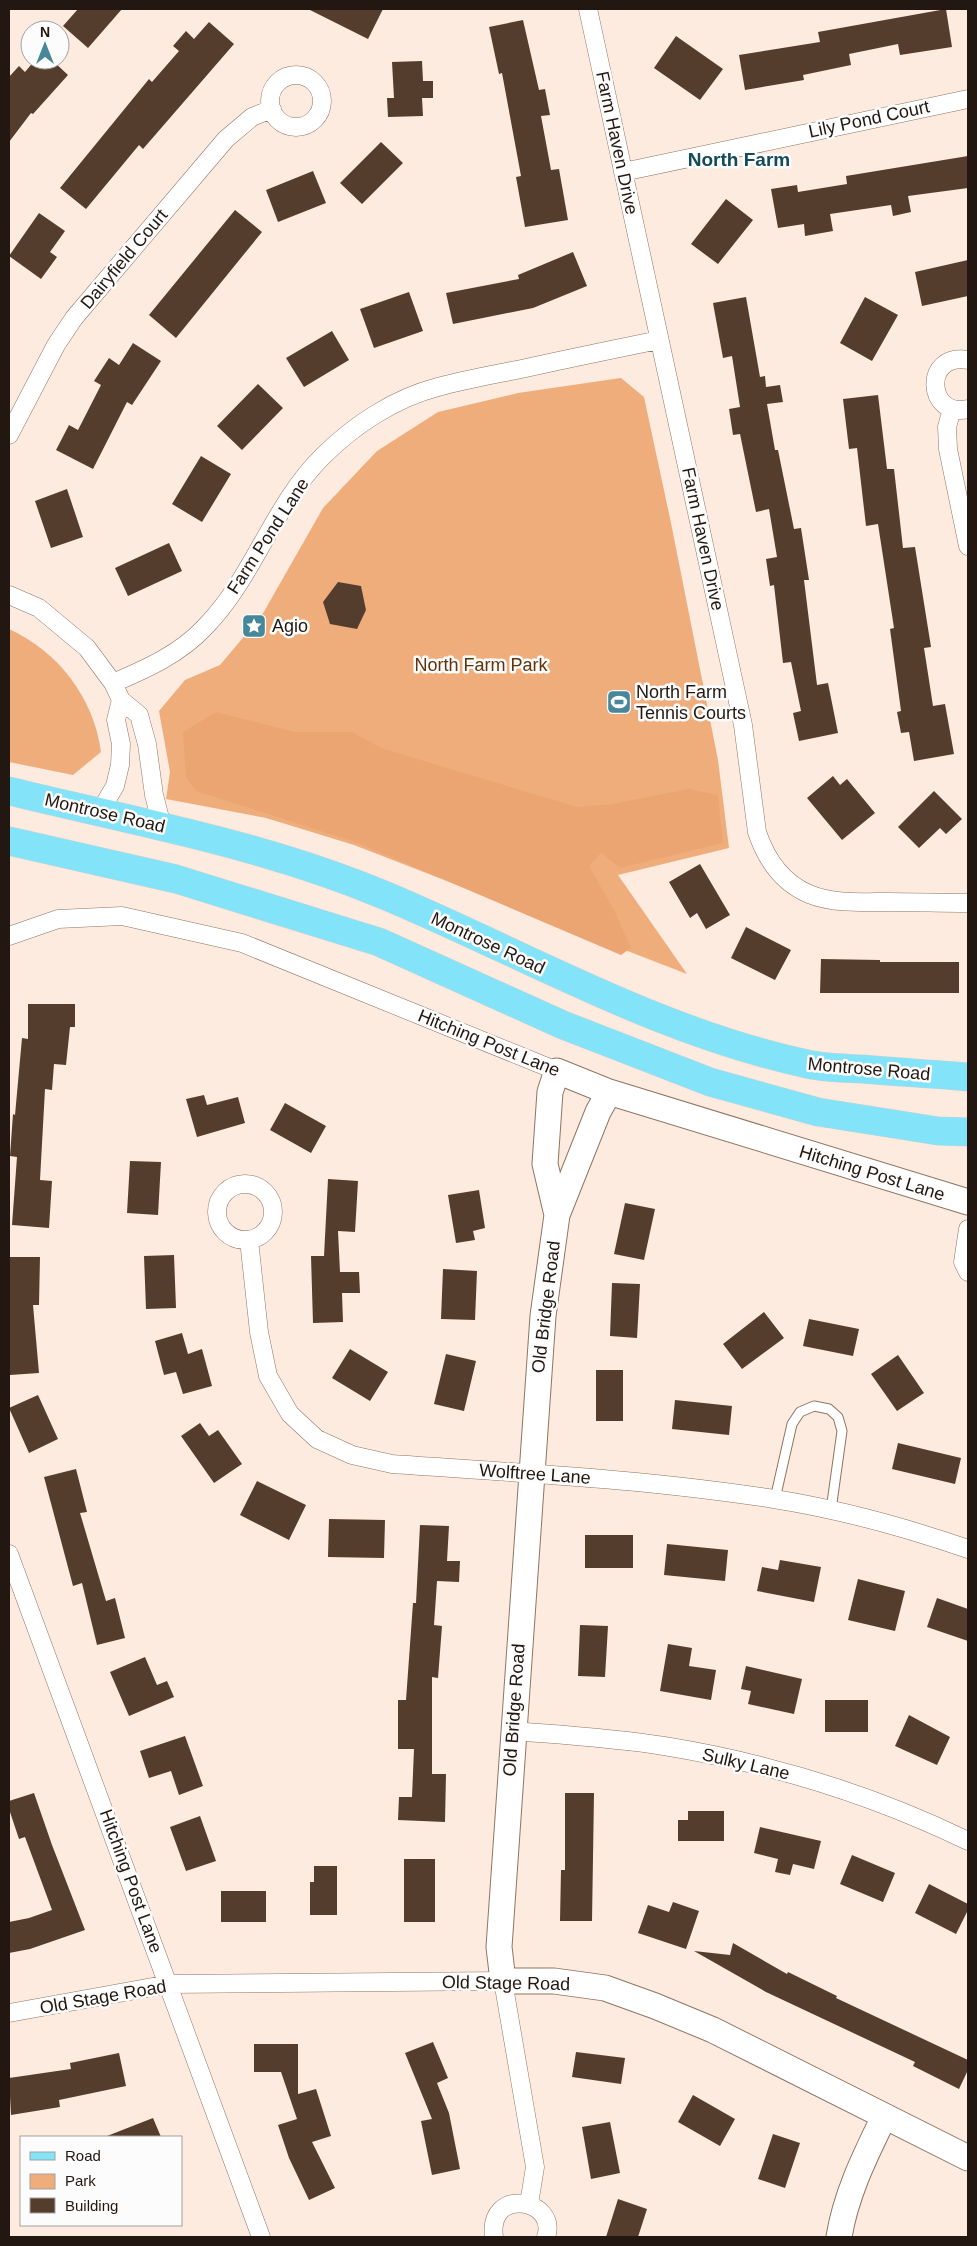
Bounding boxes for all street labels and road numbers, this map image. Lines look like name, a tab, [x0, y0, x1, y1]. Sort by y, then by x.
street label: Farm Haven Drive	[592, 70, 642, 216]
street label: Lily Pond Court	[807, 96, 931, 142]
street label: Dairyfield Court	[76, 205, 172, 313]
street label: Farm Haven Drive	[678, 466, 728, 612]
street label: Farm Pond Lane	[223, 474, 313, 598]
street label: Montrose Road	[43, 789, 167, 837]
street label: Montrose Road	[428, 908, 548, 978]
street label: Hitching Post Lane	[415, 1005, 563, 1081]
street label: Montrose Road	[807, 1054, 931, 1084]
street label: Hitching Post Lane	[797, 1141, 947, 1205]
street label: Old Bridge Road	[528, 1240, 564, 1374]
street label: Wolftree Lane	[479, 1460, 591, 1488]
street label: Old Bridge Road	[499, 1643, 529, 1777]
street label: Sulky Lane	[700, 1744, 792, 1784]
street label: Hitching Post Lane	[96, 1807, 166, 1955]
street label: Old Stage Road	[442, 1972, 570, 1994]
street label: Old Stage Road	[38, 1976, 168, 2018]

